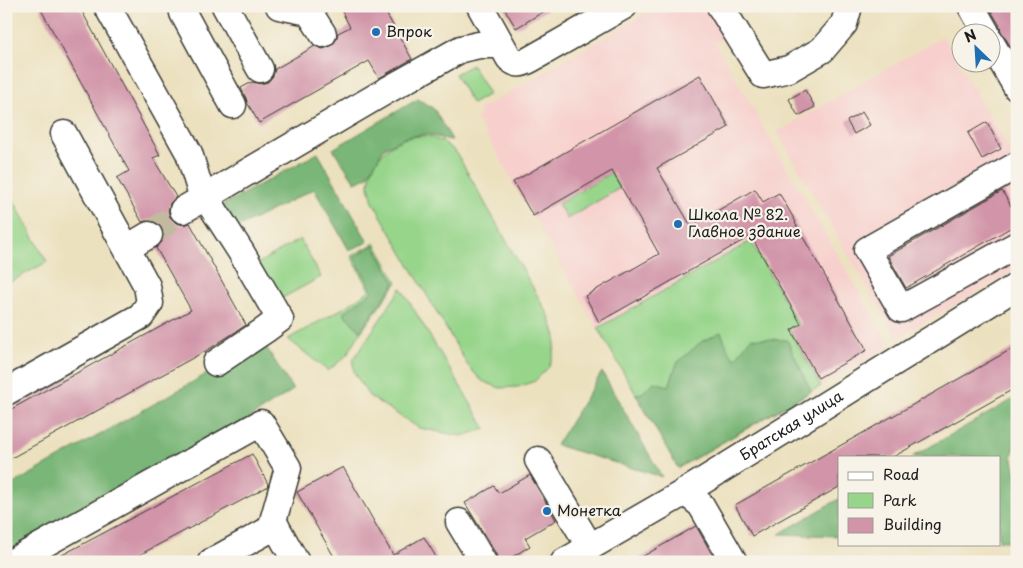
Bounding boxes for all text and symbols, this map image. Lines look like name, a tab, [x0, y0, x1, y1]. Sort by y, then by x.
place label: Впрок	[386, 19, 432, 42]
north arrow	[950, 22, 1000, 72]
text: N	[961, 24, 980, 48]
marker: Впрок	[370, 26, 382, 38]
place label: Школа № 82. Главное здание	[688, 202, 801, 242]
marker: Школа № 82. Главное здание	[672, 218, 684, 230]
street label: Братская улица	[734, 384, 847, 466]
legend	[838, 456, 1000, 546]
text: Road	[883, 462, 919, 485]
text: Park	[883, 488, 917, 511]
place label: Монетка	[557, 498, 622, 521]
marker: Монетка	[541, 505, 553, 517]
text: Building	[883, 512, 942, 535]

